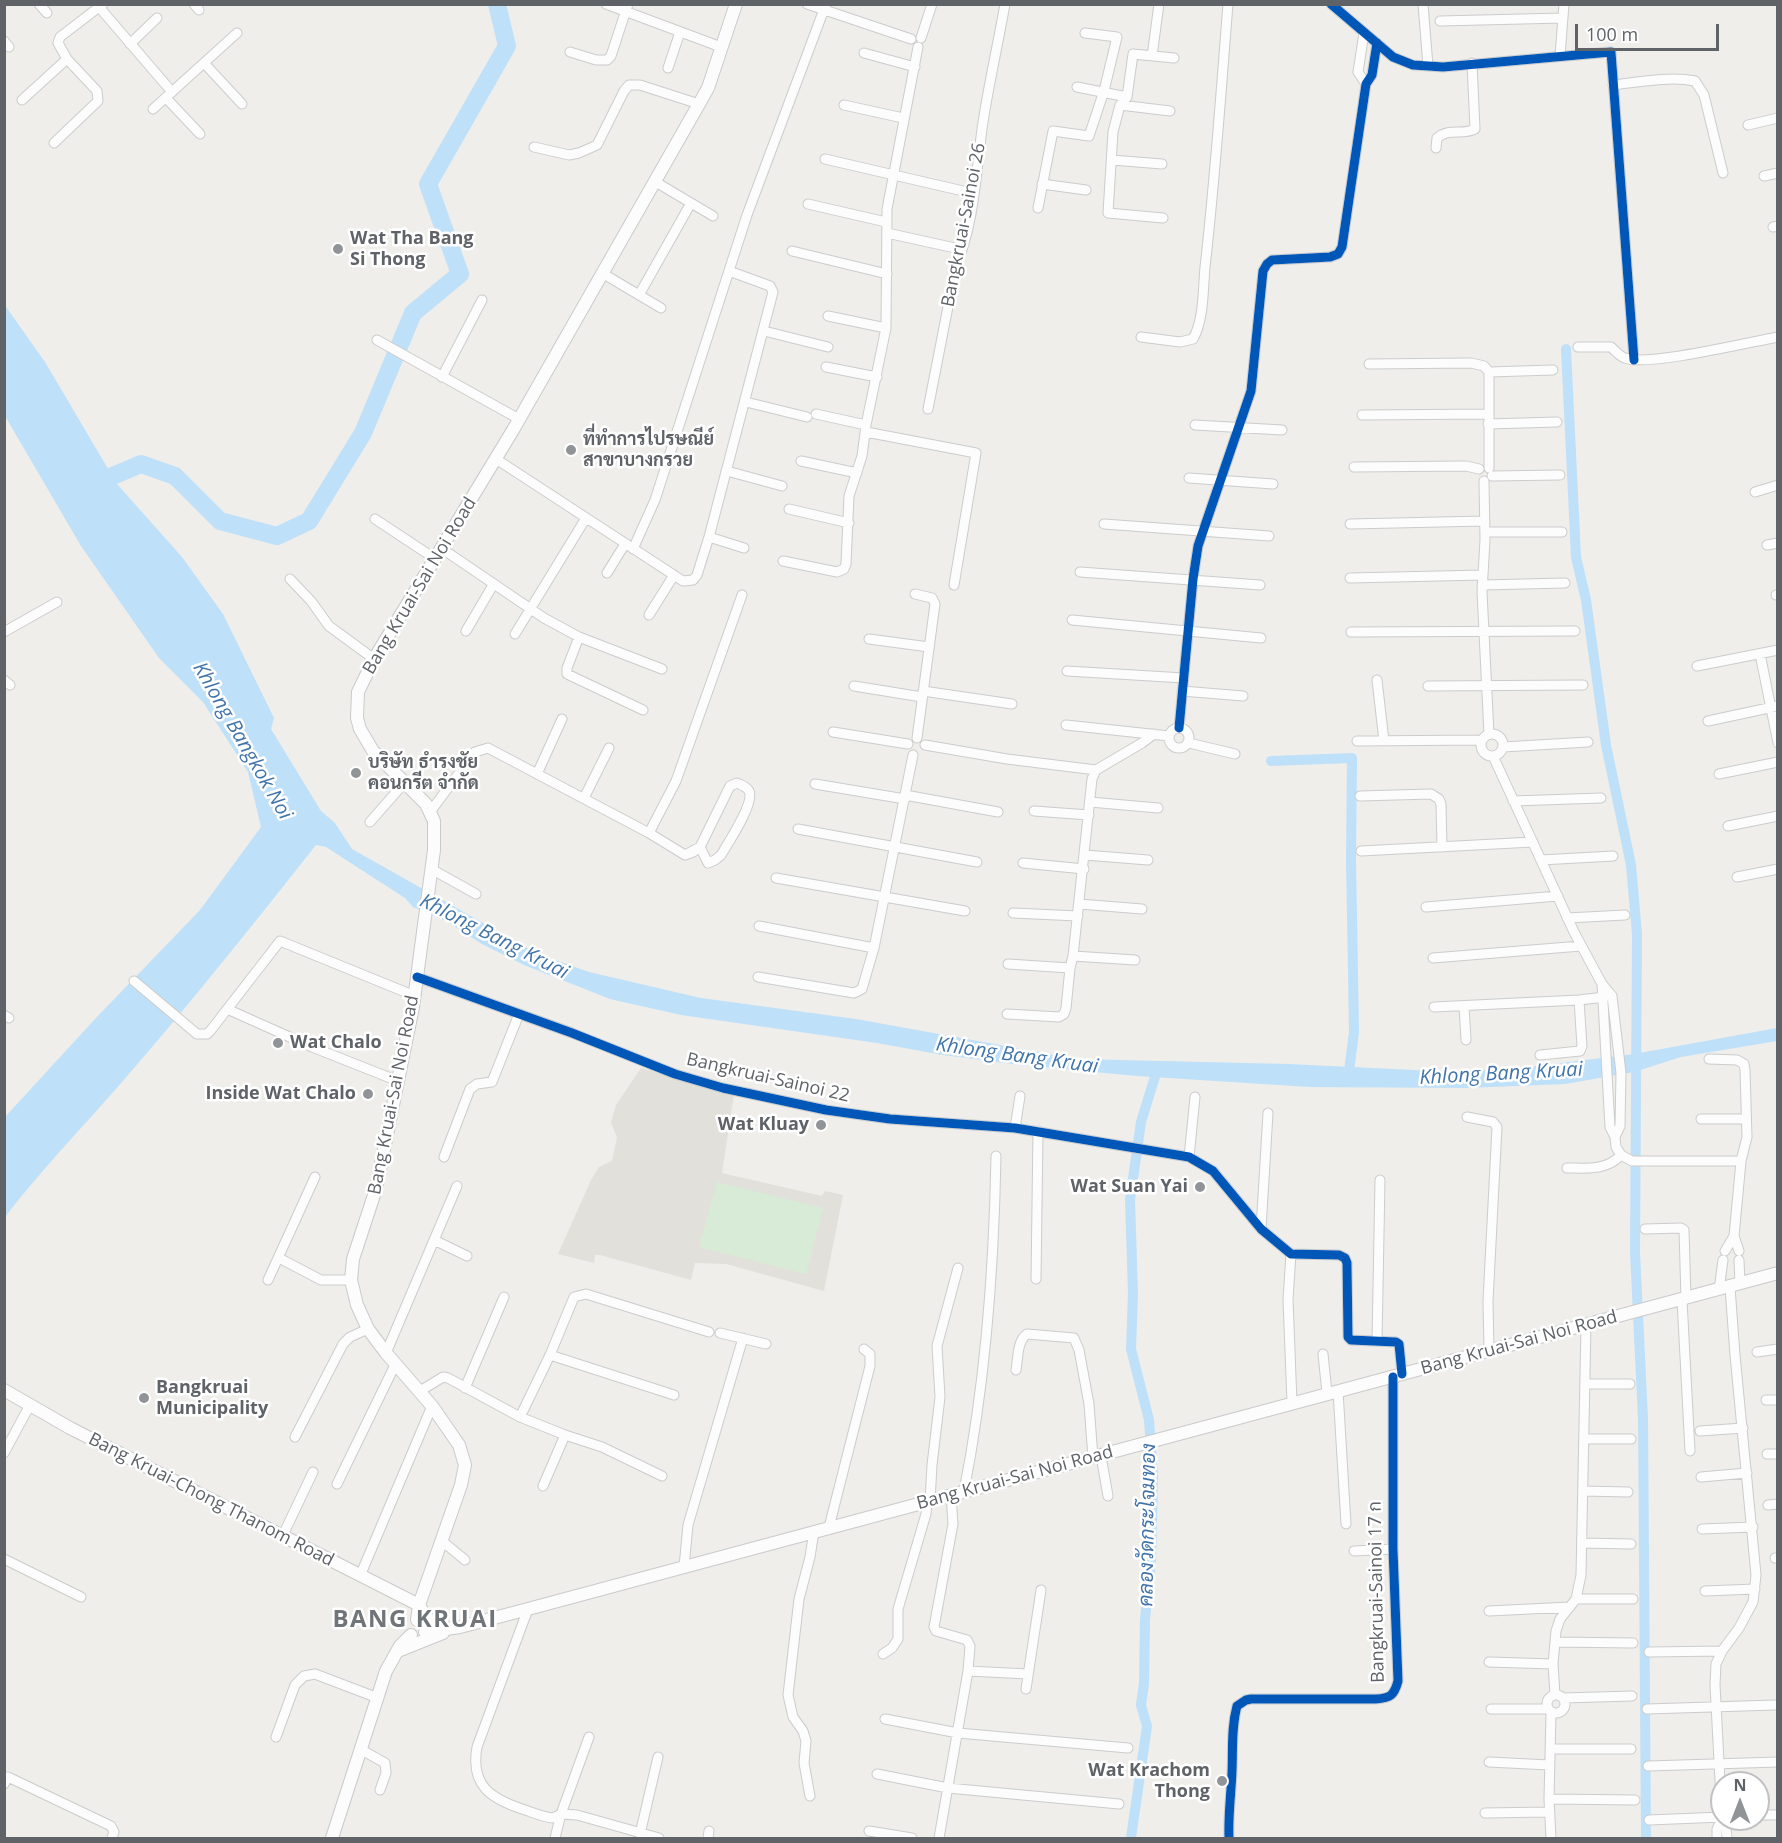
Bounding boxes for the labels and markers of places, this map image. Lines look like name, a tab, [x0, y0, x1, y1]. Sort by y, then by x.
place label: Wat Tha Bang Si Thong	[350, 228, 474, 270]
marker: Wat Tha Bang Si Thong	[331, 242, 345, 256]
place label: ที่ทำการไปรษณีย์ สาขาบางกรวย	[583, 429, 714, 472]
marker: ที่ทำการไปรษณีย์ สาขาบางกรวย	[564, 443, 578, 457]
place label: บริษัท ธำรงชัย คอนกรีต จำกัด	[368, 752, 479, 795]
marker: บริษัท ธำรงชัย คอนกรีต จำกัด	[349, 766, 363, 780]
place label: Wat Chalo	[290, 1032, 382, 1054]
marker: Wat Chalo	[271, 1036, 285, 1050]
place label: Inside Wat Chalo	[205, 1083, 356, 1105]
marker: Inside Wat Chalo	[361, 1087, 375, 1101]
place label: Wat Kluay	[718, 1114, 809, 1136]
marker: Wat Kluay	[814, 1118, 828, 1132]
place label: Wat Suan Yai	[1071, 1176, 1188, 1198]
marker: Wat Suan Yai	[1193, 1180, 1207, 1194]
place label: Bangkruai Municipality	[156, 1377, 268, 1420]
marker: Bangkruai Municipality	[137, 1391, 151, 1405]
place label: Wat Krachom Thong	[1088, 1760, 1210, 1802]
marker: Wat Krachom Thong	[1215, 1774, 1229, 1788]

